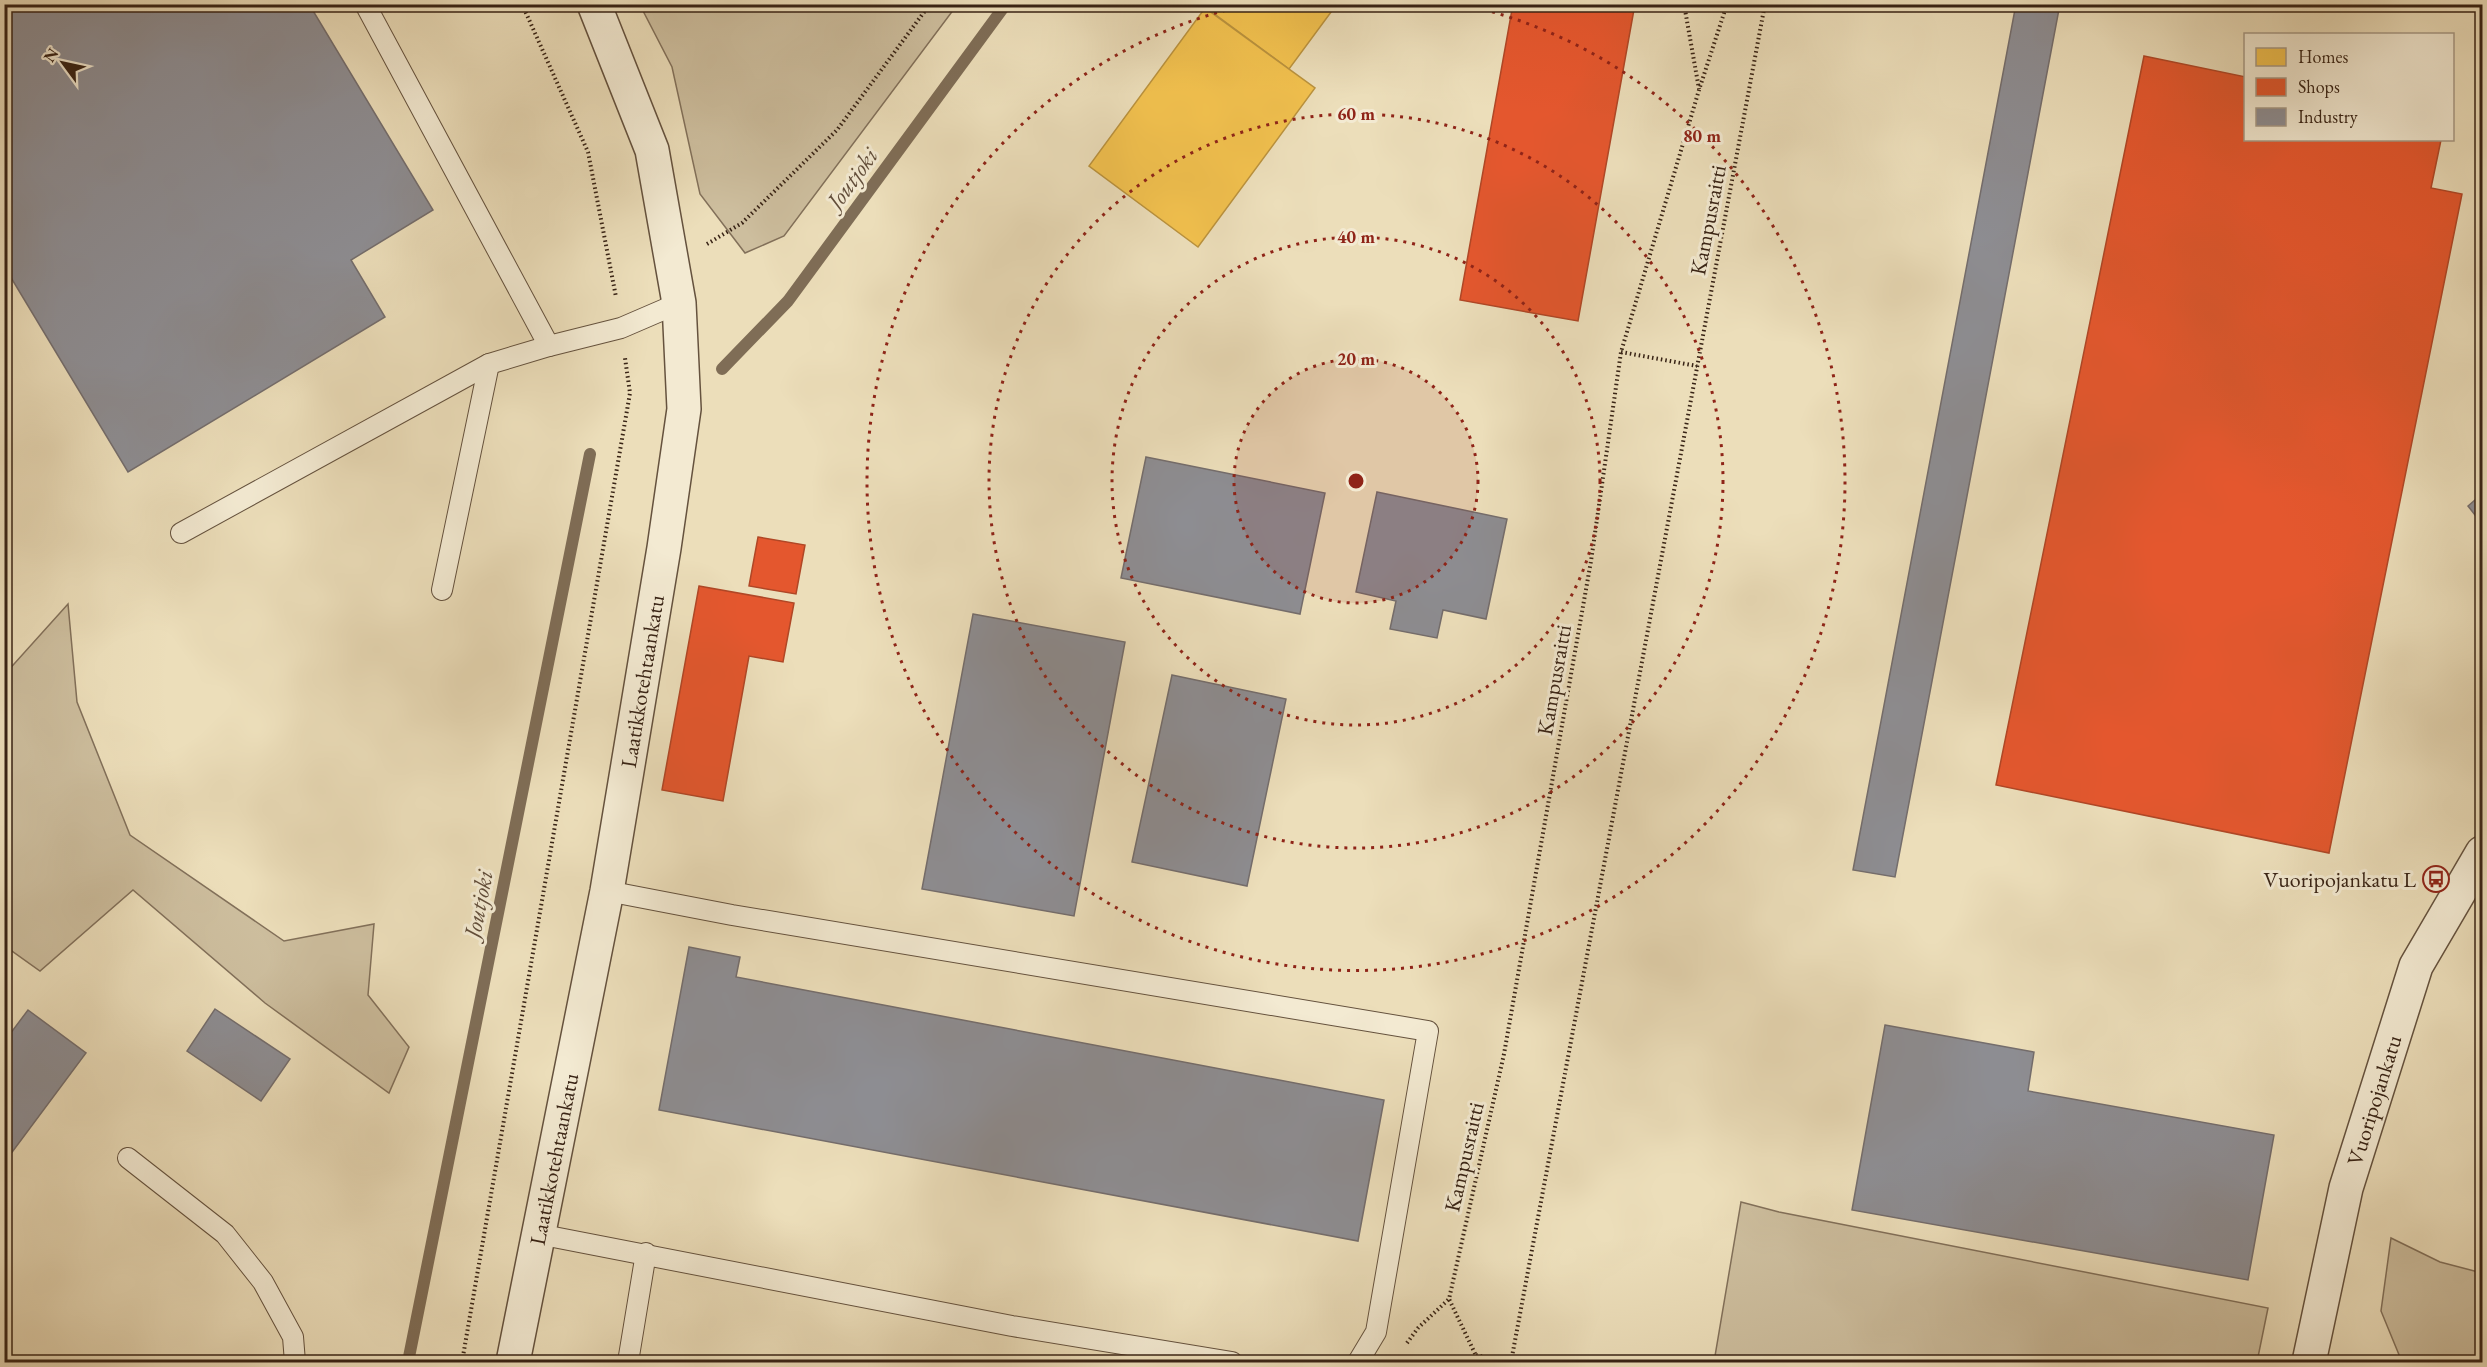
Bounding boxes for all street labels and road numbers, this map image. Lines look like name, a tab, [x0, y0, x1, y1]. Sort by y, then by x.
street label: Kampusraitti	[1683, 162, 1733, 278]
street label: Laatikkotehtaankatu	[613, 592, 671, 770]
street label: Kampusraitti	[1530, 622, 1578, 738]
street label: Vuoripojankatu	[2340, 1031, 2408, 1169]
street label: Laatikkotehtaankatu	[522, 1070, 585, 1248]
street label: Kampusraitti	[1437, 1099, 1491, 1215]

